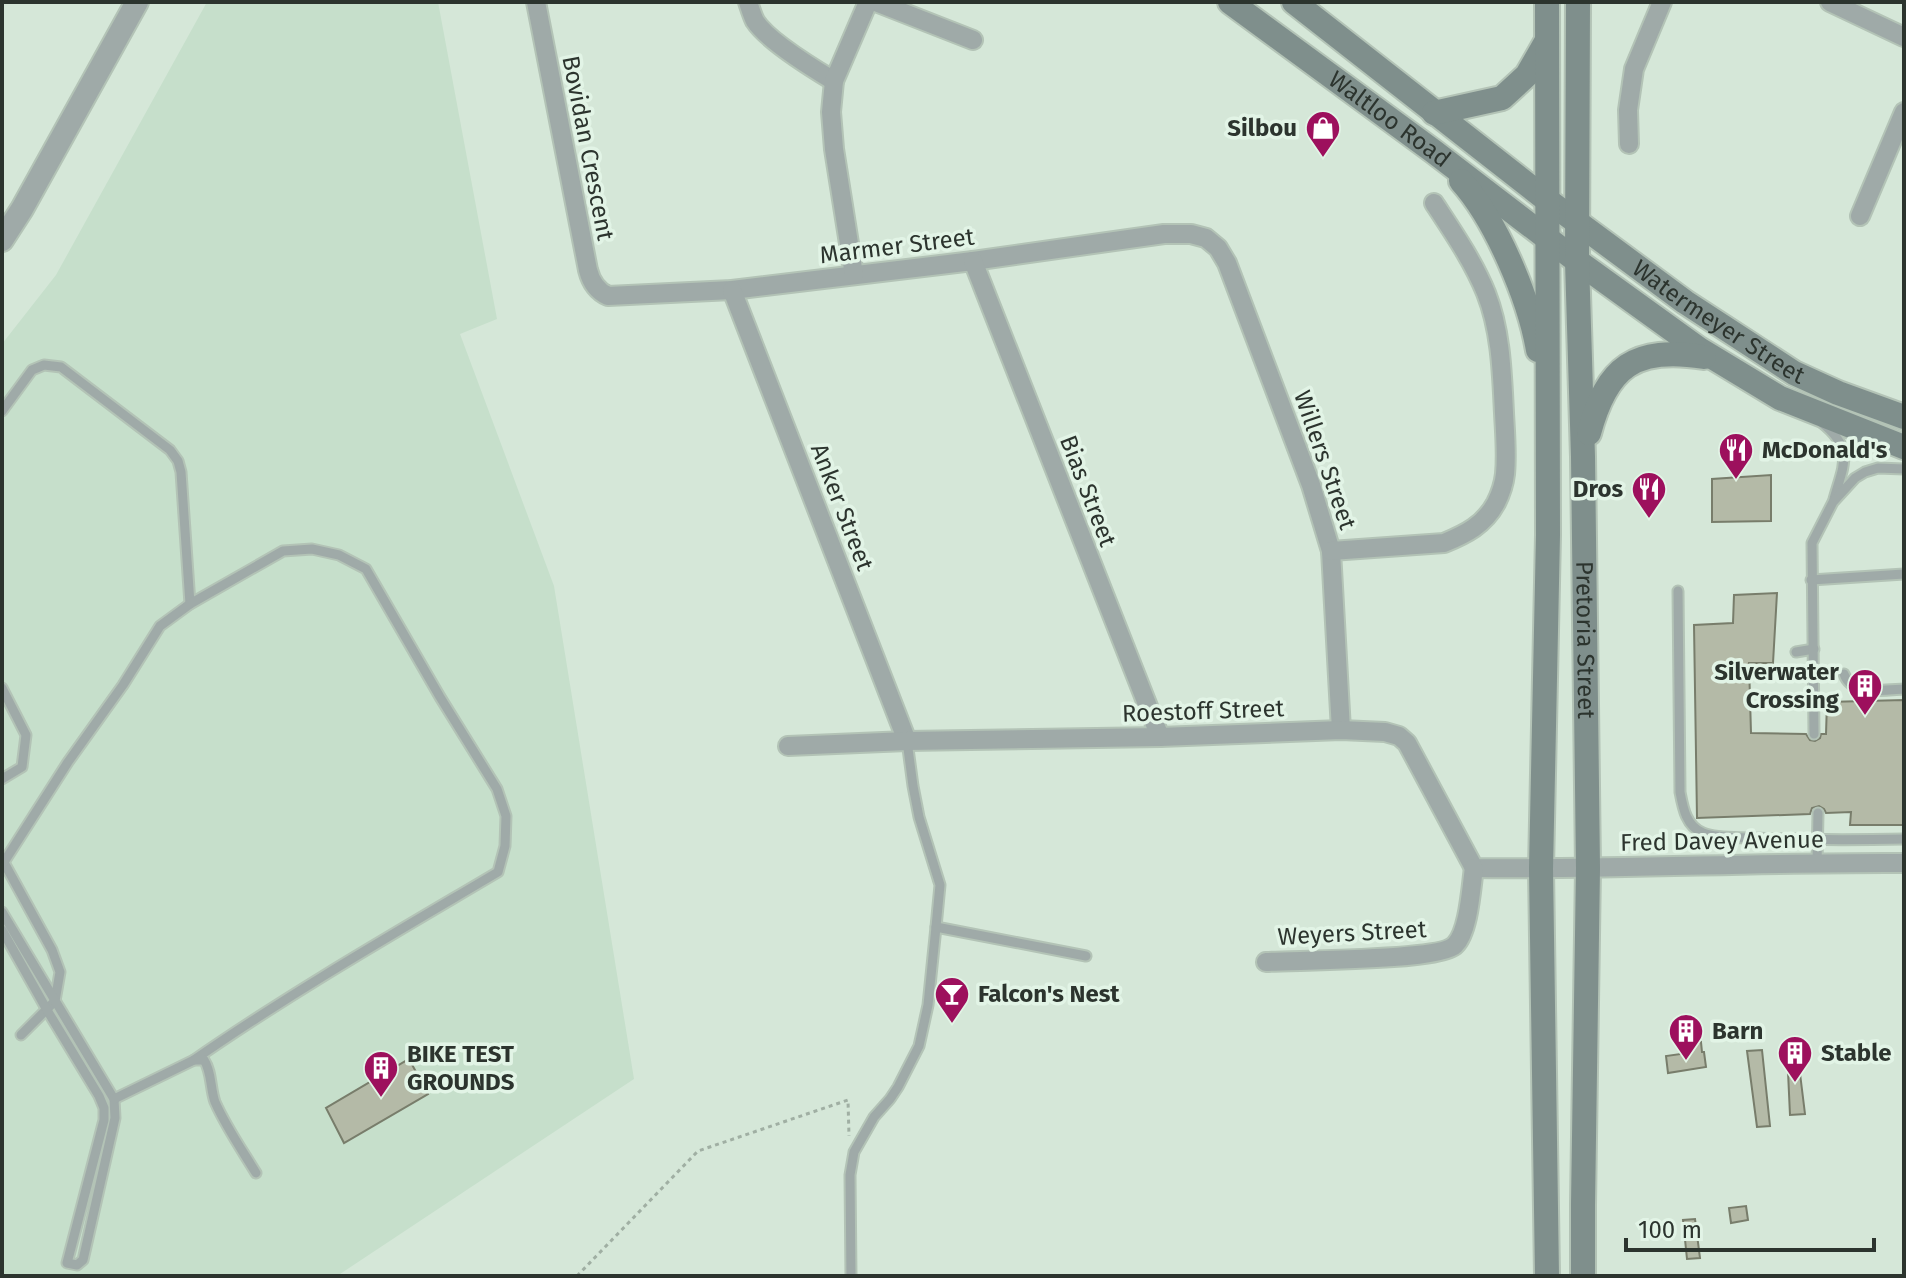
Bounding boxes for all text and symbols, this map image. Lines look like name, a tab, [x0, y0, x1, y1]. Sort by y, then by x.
street label: Bovidan Crescent	[556, 53, 620, 243]
street label: Waltloo Road	[1323, 65, 1456, 173]
shop icon: Silbou	[1304, 109, 1342, 159]
place label: Silbou	[1227, 114, 1297, 142]
street label: Marmer Street	[818, 223, 976, 269]
street label: Watermeyer Street	[1627, 254, 1809, 390]
street label: Willers Street	[1288, 387, 1362, 534]
street label: Bias Street	[1054, 431, 1122, 551]
restaurant icon: McDonald's	[1717, 431, 1755, 481]
place label: McDonald's	[1762, 436, 1888, 464]
street label: Anker Street	[805, 440, 879, 575]
restaurant icon: Dros	[1630, 470, 1668, 520]
place label: Dros	[1573, 475, 1623, 503]
street label: Pretoria Street	[1570, 561, 1600, 719]
place label: Silverwater Crossing	[1714, 658, 1840, 714]
building icon: Silverwater Crossing	[1846, 667, 1884, 717]
street label: Roestoff Street	[1121, 694, 1285, 728]
street label: Fred Davey Avenue	[1620, 825, 1824, 857]
street label: Weyers Street	[1277, 915, 1427, 951]
bar icon: Falcon's Nest	[933, 975, 971, 1025]
place label: Falcon's Nest	[978, 980, 1120, 1008]
building icon: Barn	[1667, 1012, 1705, 1062]
place label: Barn	[1712, 1017, 1763, 1045]
building icon: Stable	[1776, 1034, 1814, 1084]
place label: Stable	[1821, 1039, 1891, 1067]
place label: BIKE TEST GROUNDS	[407, 1040, 515, 1096]
building icon: BIKE TEST GROUNDS	[362, 1049, 400, 1099]
scale bar	[1626, 1202, 1874, 1252]
text: 100 m	[1638, 1216, 1702, 1244]

